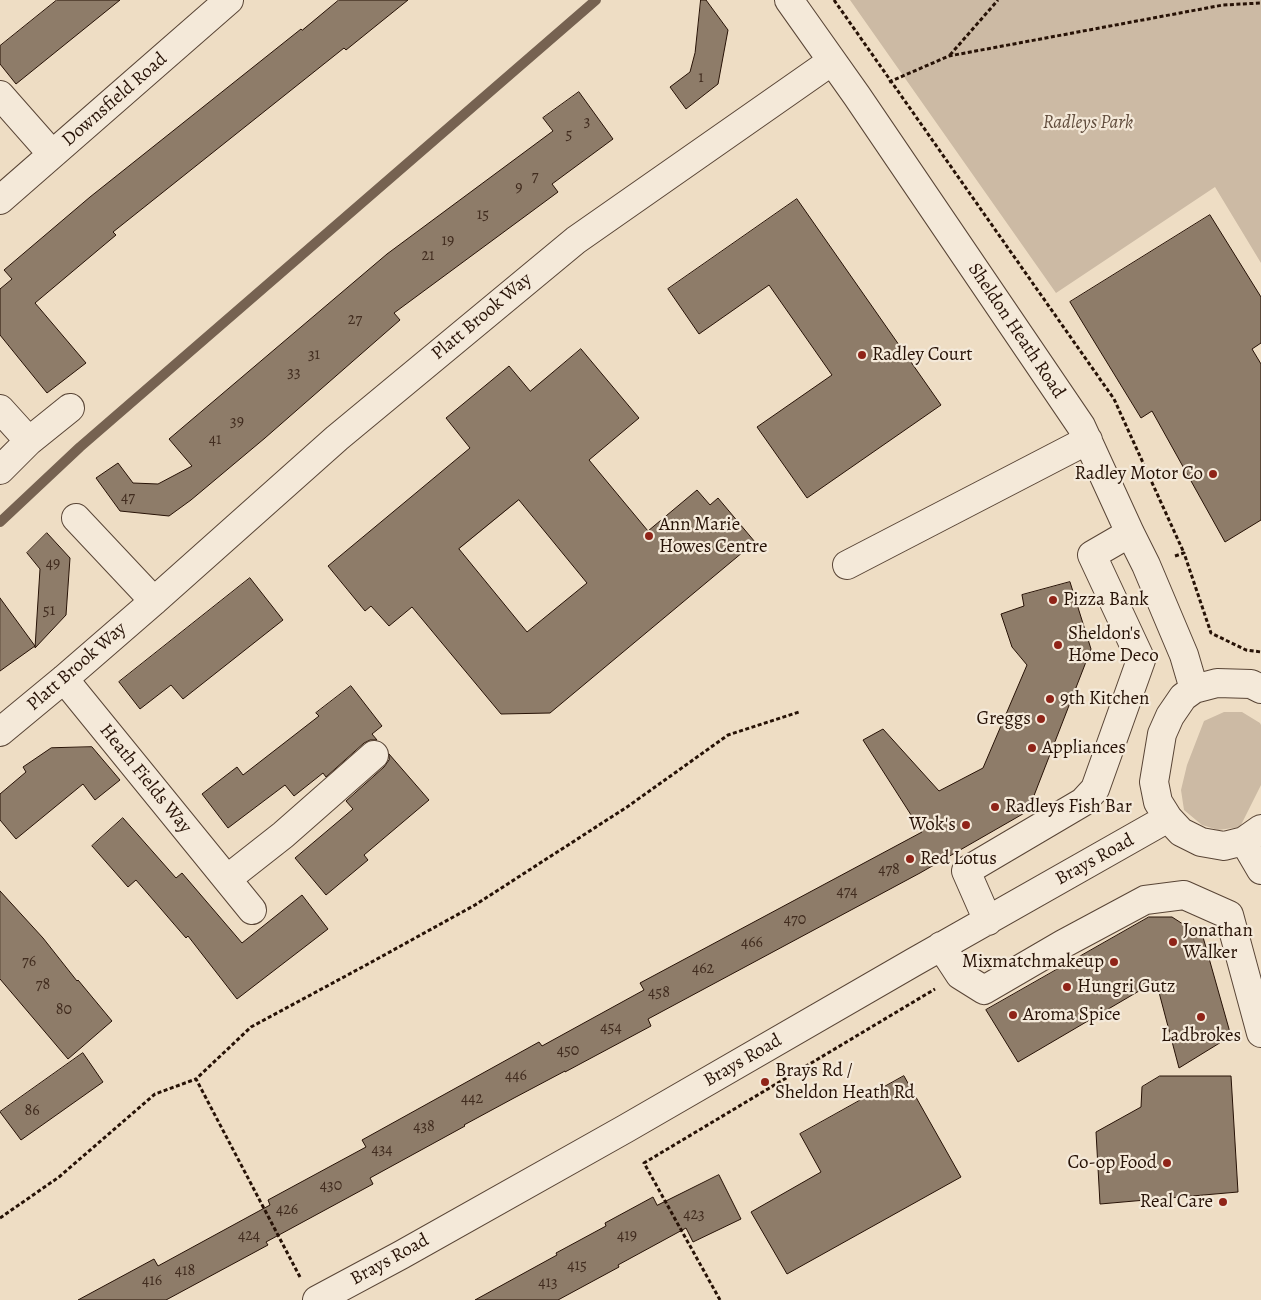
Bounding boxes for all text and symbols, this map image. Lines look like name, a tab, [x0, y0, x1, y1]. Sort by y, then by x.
street label: Downsfield Road	[58, 48, 172, 152]
house number: 1	[698, 68, 704, 88]
house number: 3	[584, 112, 590, 132]
park label: Radleys Park	[1043, 112, 1133, 134]
house number: 5	[566, 125, 572, 145]
house number: 7	[532, 167, 538, 187]
house number: 9	[515, 178, 523, 198]
house number: 15	[477, 205, 489, 225]
house number: 19	[442, 231, 454, 251]
house number: 21	[421, 246, 435, 266]
street label: Sheldon Heath Road	[962, 259, 1070, 403]
street label: Platt Brook Way	[427, 268, 537, 366]
house number: 27	[348, 310, 362, 330]
place label: Radley Court	[872, 344, 972, 366]
house number: 31	[308, 345, 320, 365]
marker: Radley Court	[856, 349, 868, 361]
house number: 33	[287, 363, 301, 383]
house number: 39	[230, 412, 244, 432]
house number: 41	[209, 430, 221, 450]
place label: Radley Motor Co	[1074, 463, 1203, 485]
marker: Radley Motor Co	[1207, 468, 1219, 480]
house number: 47	[121, 488, 135, 508]
place label: Ann Marie Howes Centre	[659, 514, 767, 558]
marker: Ann Marie Howes Centre	[643, 530, 655, 542]
house number: 49	[46, 554, 60, 574]
place label: Pizza Bank	[1063, 589, 1149, 611]
marker: Pizza Bank	[1047, 594, 1059, 606]
house number: 51	[43, 601, 55, 621]
street label: Platt Brook Way	[23, 618, 131, 716]
place label: Sheldon's Home Deco	[1068, 623, 1159, 667]
marker: Sheldon's Home Deco	[1052, 639, 1064, 651]
place label: 9th Kitchen	[1060, 688, 1150, 710]
marker: 9th Kitchen	[1044, 693, 1056, 705]
place label: Greggs	[977, 708, 1031, 730]
marker: Greggs	[1035, 713, 1047, 725]
street label: Heath Fields Way	[94, 720, 196, 838]
place label: Appliances	[1042, 737, 1126, 759]
marker: Appliances	[1026, 742, 1038, 754]
place label: Radleys Fish Bar	[1005, 796, 1132, 818]
marker: Radleys Fish Bar	[989, 801, 1001, 813]
place label: Wok's	[909, 814, 956, 836]
marker: Wok's	[960, 819, 972, 831]
street label: Brays Road	[1052, 829, 1138, 891]
place label: Red Lotus	[920, 848, 997, 870]
marker: Red Lotus	[904, 853, 916, 865]
house number: 478	[878, 860, 900, 880]
house number: 474	[836, 882, 858, 902]
house number: 470	[784, 910, 806, 930]
place label: Jonathan Walker	[1183, 920, 1253, 964]
house number: 466	[741, 933, 763, 953]
marker: Jonathan Walker	[1167, 936, 1179, 948]
place label: Mixmatchmakeup	[962, 951, 1104, 973]
house number: 76	[22, 952, 36, 972]
marker: Mixmatchmakeup	[1108, 956, 1120, 968]
house number: 462	[692, 959, 714, 979]
house number: 78	[36, 975, 50, 995]
place label: Hungri Gutz	[1077, 976, 1176, 998]
marker: Hungri Gutz	[1061, 981, 1073, 993]
house number: 458	[648, 983, 670, 1003]
house number: 80	[56, 1000, 72, 1020]
place label: Aroma Spice	[1023, 1004, 1120, 1026]
marker: Aroma Spice	[1007, 1009, 1019, 1021]
marker: Ladbrokes	[1195, 1011, 1207, 1023]
house number: 454	[600, 1018, 622, 1038]
place label: Ladbrokes	[1161, 1025, 1241, 1047]
street label: Brays Road	[700, 1030, 786, 1092]
house number: 450	[557, 1041, 579, 1061]
place label: Brays Rd / Sheldon Heath Rd	[775, 1060, 915, 1104]
house number: 446	[505, 1066, 527, 1086]
marker: Brays Rd / Sheldon Heath Rd	[759, 1076, 771, 1088]
house number: 442	[461, 1089, 483, 1109]
house number: 86	[24, 1101, 40, 1121]
house number: 438	[413, 1117, 435, 1137]
house number: 434	[371, 1140, 393, 1160]
place label: Co-op Food	[1068, 1152, 1157, 1174]
marker: Co-op Food	[1161, 1157, 1173, 1169]
house number: 430	[320, 1176, 342, 1196]
place label: Real Care	[1140, 1191, 1213, 1213]
marker: Real Care	[1217, 1196, 1229, 1208]
house number: 426	[276, 1200, 298, 1220]
house number: 423	[683, 1205, 705, 1225]
house number: 424	[238, 1226, 260, 1246]
house number: 419	[617, 1226, 637, 1246]
street label: Brays Road	[347, 1229, 433, 1291]
house number: 415	[567, 1256, 587, 1276]
house number: 418	[175, 1261, 195, 1281]
house number: 416	[142, 1271, 162, 1291]
house number: 413	[538, 1273, 558, 1293]

